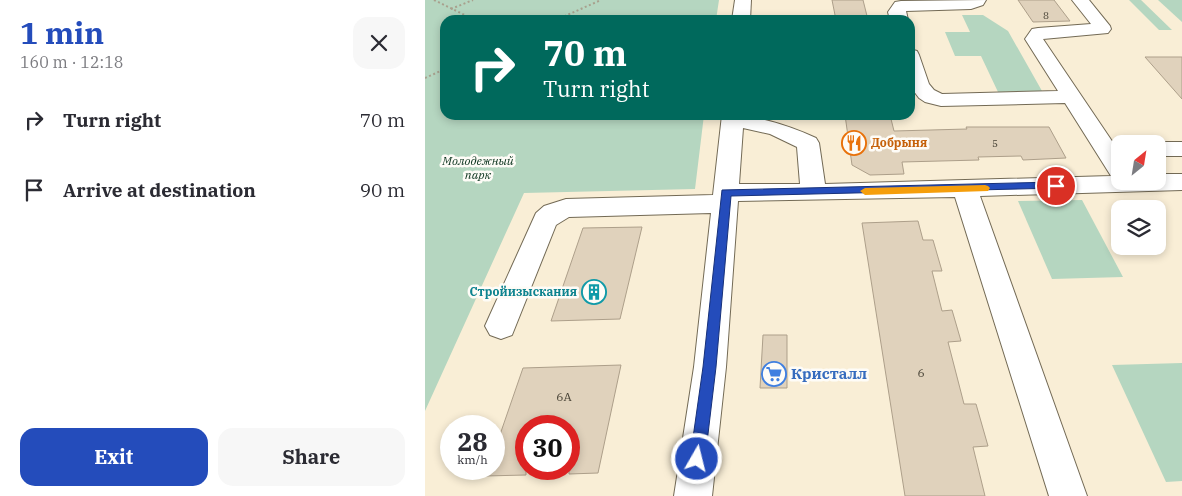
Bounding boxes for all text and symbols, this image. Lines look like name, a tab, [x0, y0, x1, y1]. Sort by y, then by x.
house number: 8	[1043, 9, 1049, 22]
text: 1 min	[20, 13, 104, 52]
button: close	[353, 17, 405, 69]
text: 70 m	[543, 30, 627, 76]
icon: right	[460, 35, 525, 100]
text: 160 m · 12:18	[20, 52, 123, 72]
text: Turn right	[543, 74, 650, 103]
icon: right	[20, 106, 48, 134]
text: Turn right	[63, 108, 161, 132]
text: 70 m	[360, 108, 405, 132]
restaurant icon: Добрыня	[841, 130, 867, 156]
place label: Добрыня	[871, 135, 927, 150]
north arrow	[1111, 135, 1166, 190]
map controls	[1111, 135, 1166, 255]
house number: 5	[992, 137, 998, 150]
park label: Молодежный парк	[441, 153, 514, 182]
pin	[1035, 165, 1077, 207]
icon: arrive	[1042, 172, 1070, 200]
icon: arrive	[20, 176, 48, 204]
text: Arrive at destination	[63, 178, 256, 202]
text: 90 m	[360, 178, 405, 202]
button: layers	[1111, 200, 1166, 255]
building icon: Стройизыскания	[581, 279, 607, 305]
place label: Стройизыскания	[470, 284, 577, 299]
supermarket icon: Кристалл	[761, 361, 787, 387]
place label: Кристалл	[791, 364, 867, 383]
house number: 6	[917, 365, 925, 380]
house number: 6А	[556, 389, 572, 404]
speed limit sign: 30	[515, 415, 580, 480]
text: 28	[457, 425, 488, 458]
button: Exit	[20, 428, 208, 486]
button: Share	[218, 428, 405, 486]
position arrow	[670, 432, 722, 484]
text: km/h	[457, 452, 488, 467]

